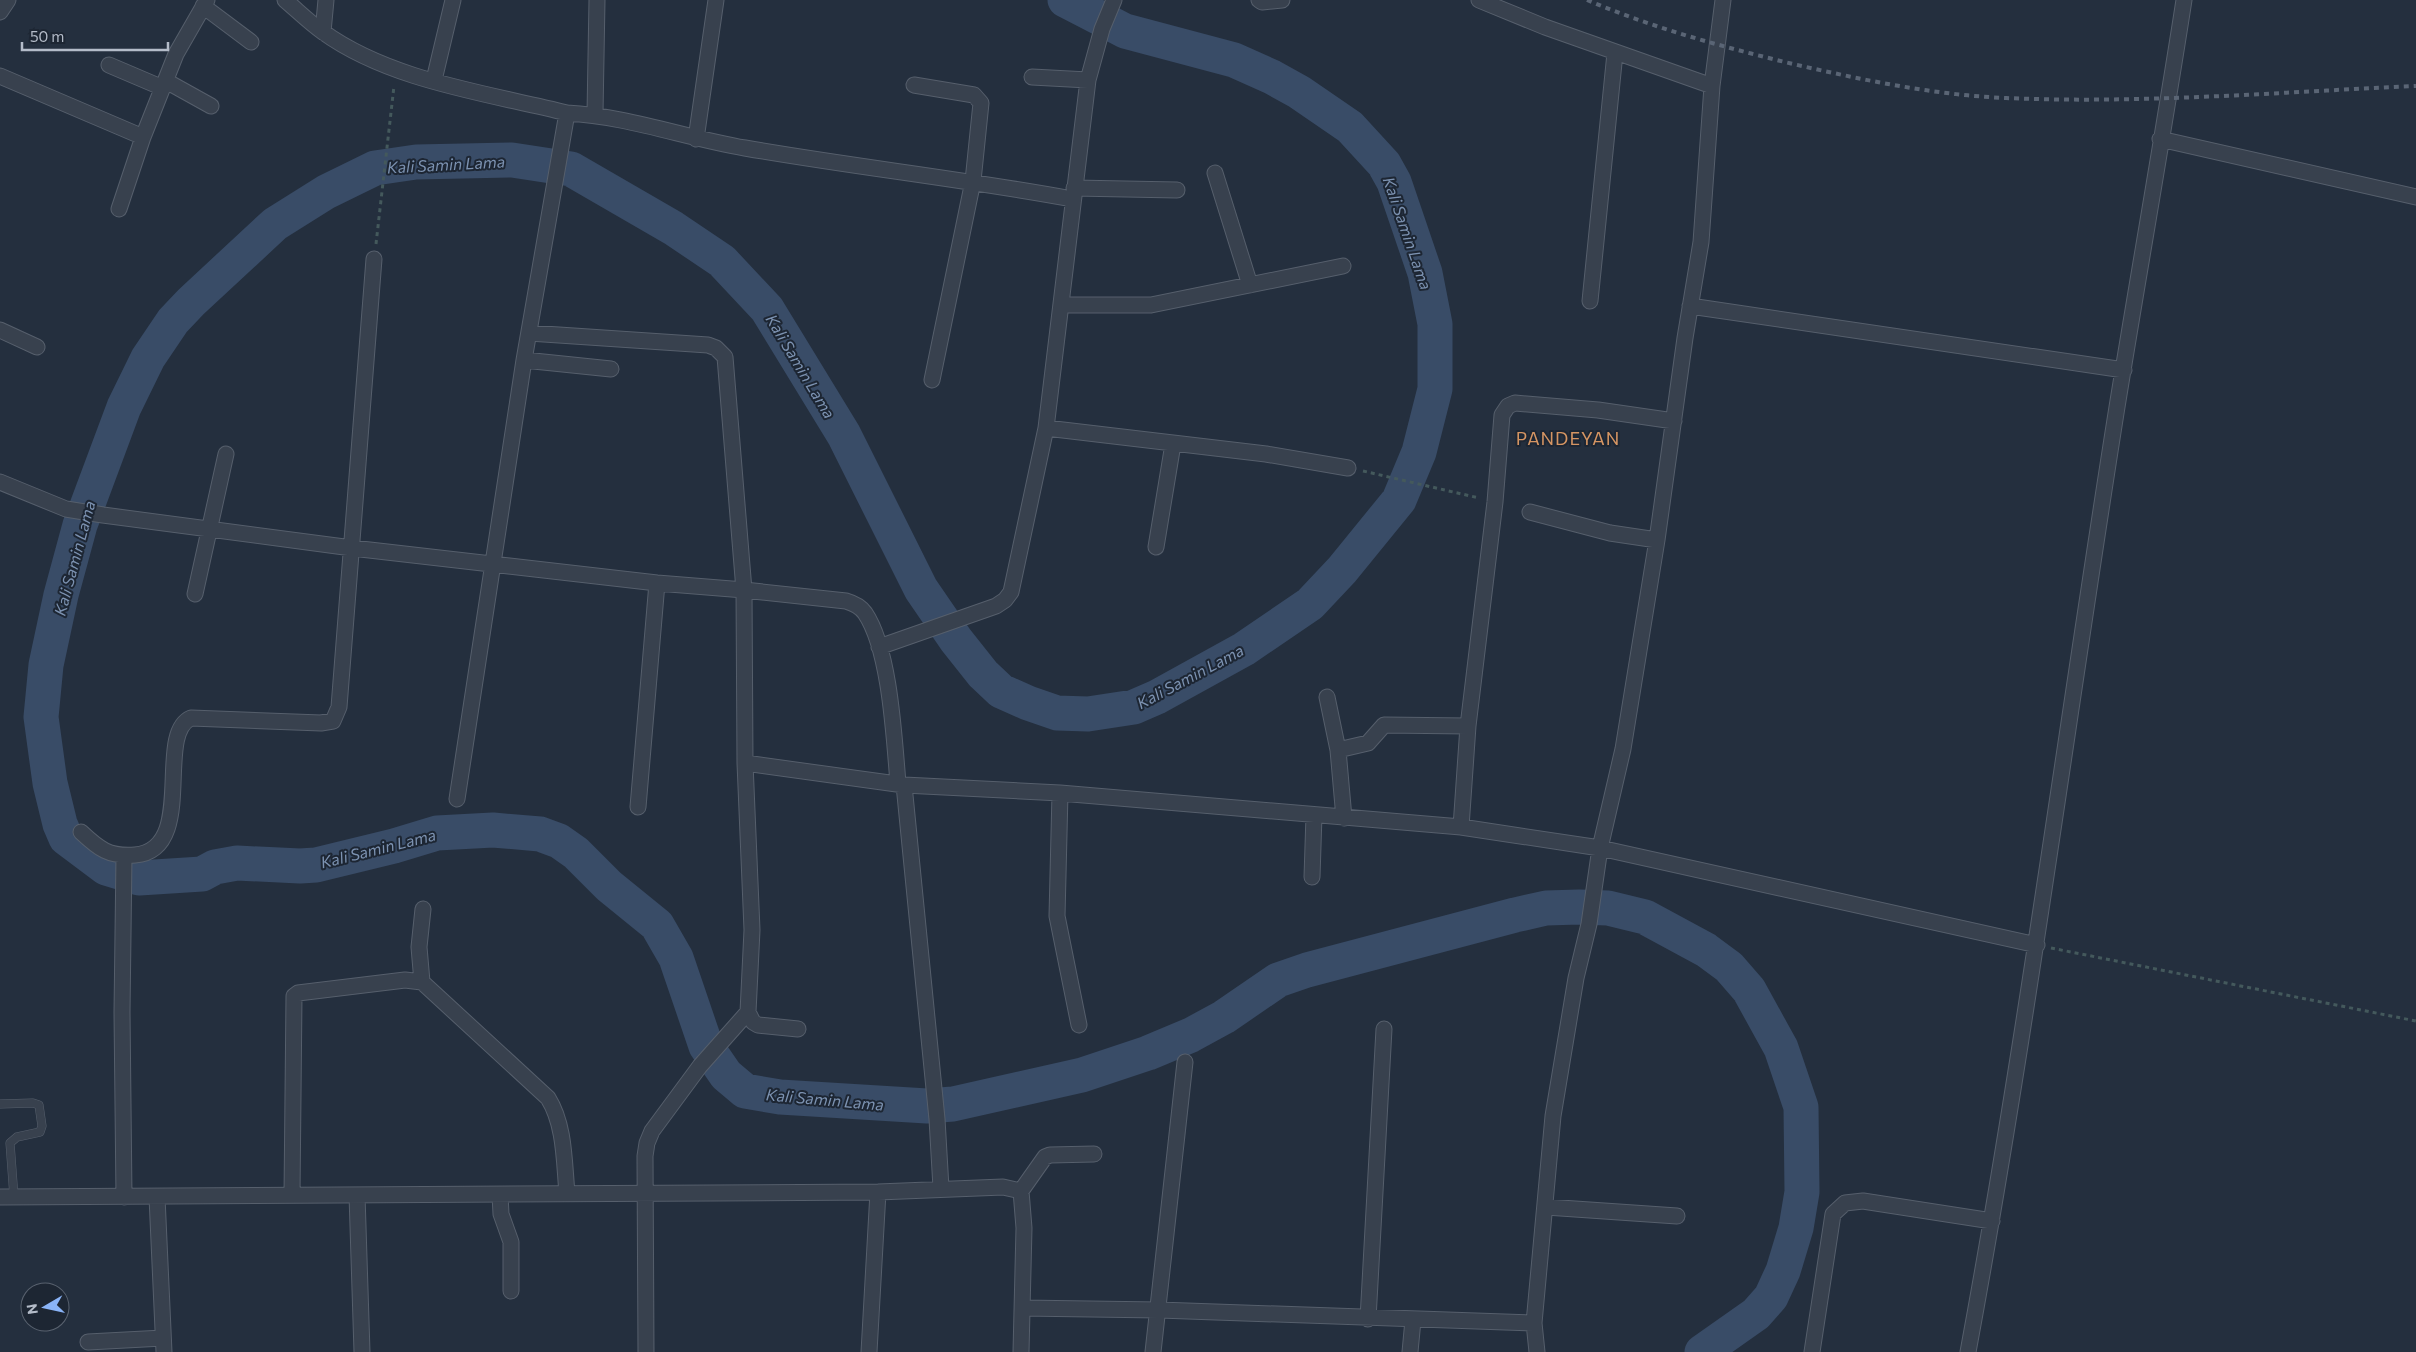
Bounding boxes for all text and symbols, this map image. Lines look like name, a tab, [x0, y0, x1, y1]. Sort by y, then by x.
scale bar	[22, 20, 169, 52]
text: 50 m	[30, 27, 64, 45]
water label: Kali Samin Lama	[386, 151, 506, 177]
water label: Kali Samin Lama	[1380, 174, 1436, 292]
water label: Kali Samin Lama	[762, 310, 840, 422]
district label: PANDEYAN	[1516, 427, 1620, 449]
water label: Kali Samin Lama	[50, 498, 98, 618]
water label: Kali Samin Lama	[1133, 640, 1247, 712]
water label: Kali Samin Lama	[318, 824, 438, 872]
water label: Kali Samin Lama	[765, 1084, 885, 1114]
north arrow	[20, 1282, 70, 1332]
text: N	[22, 1303, 41, 1316]

